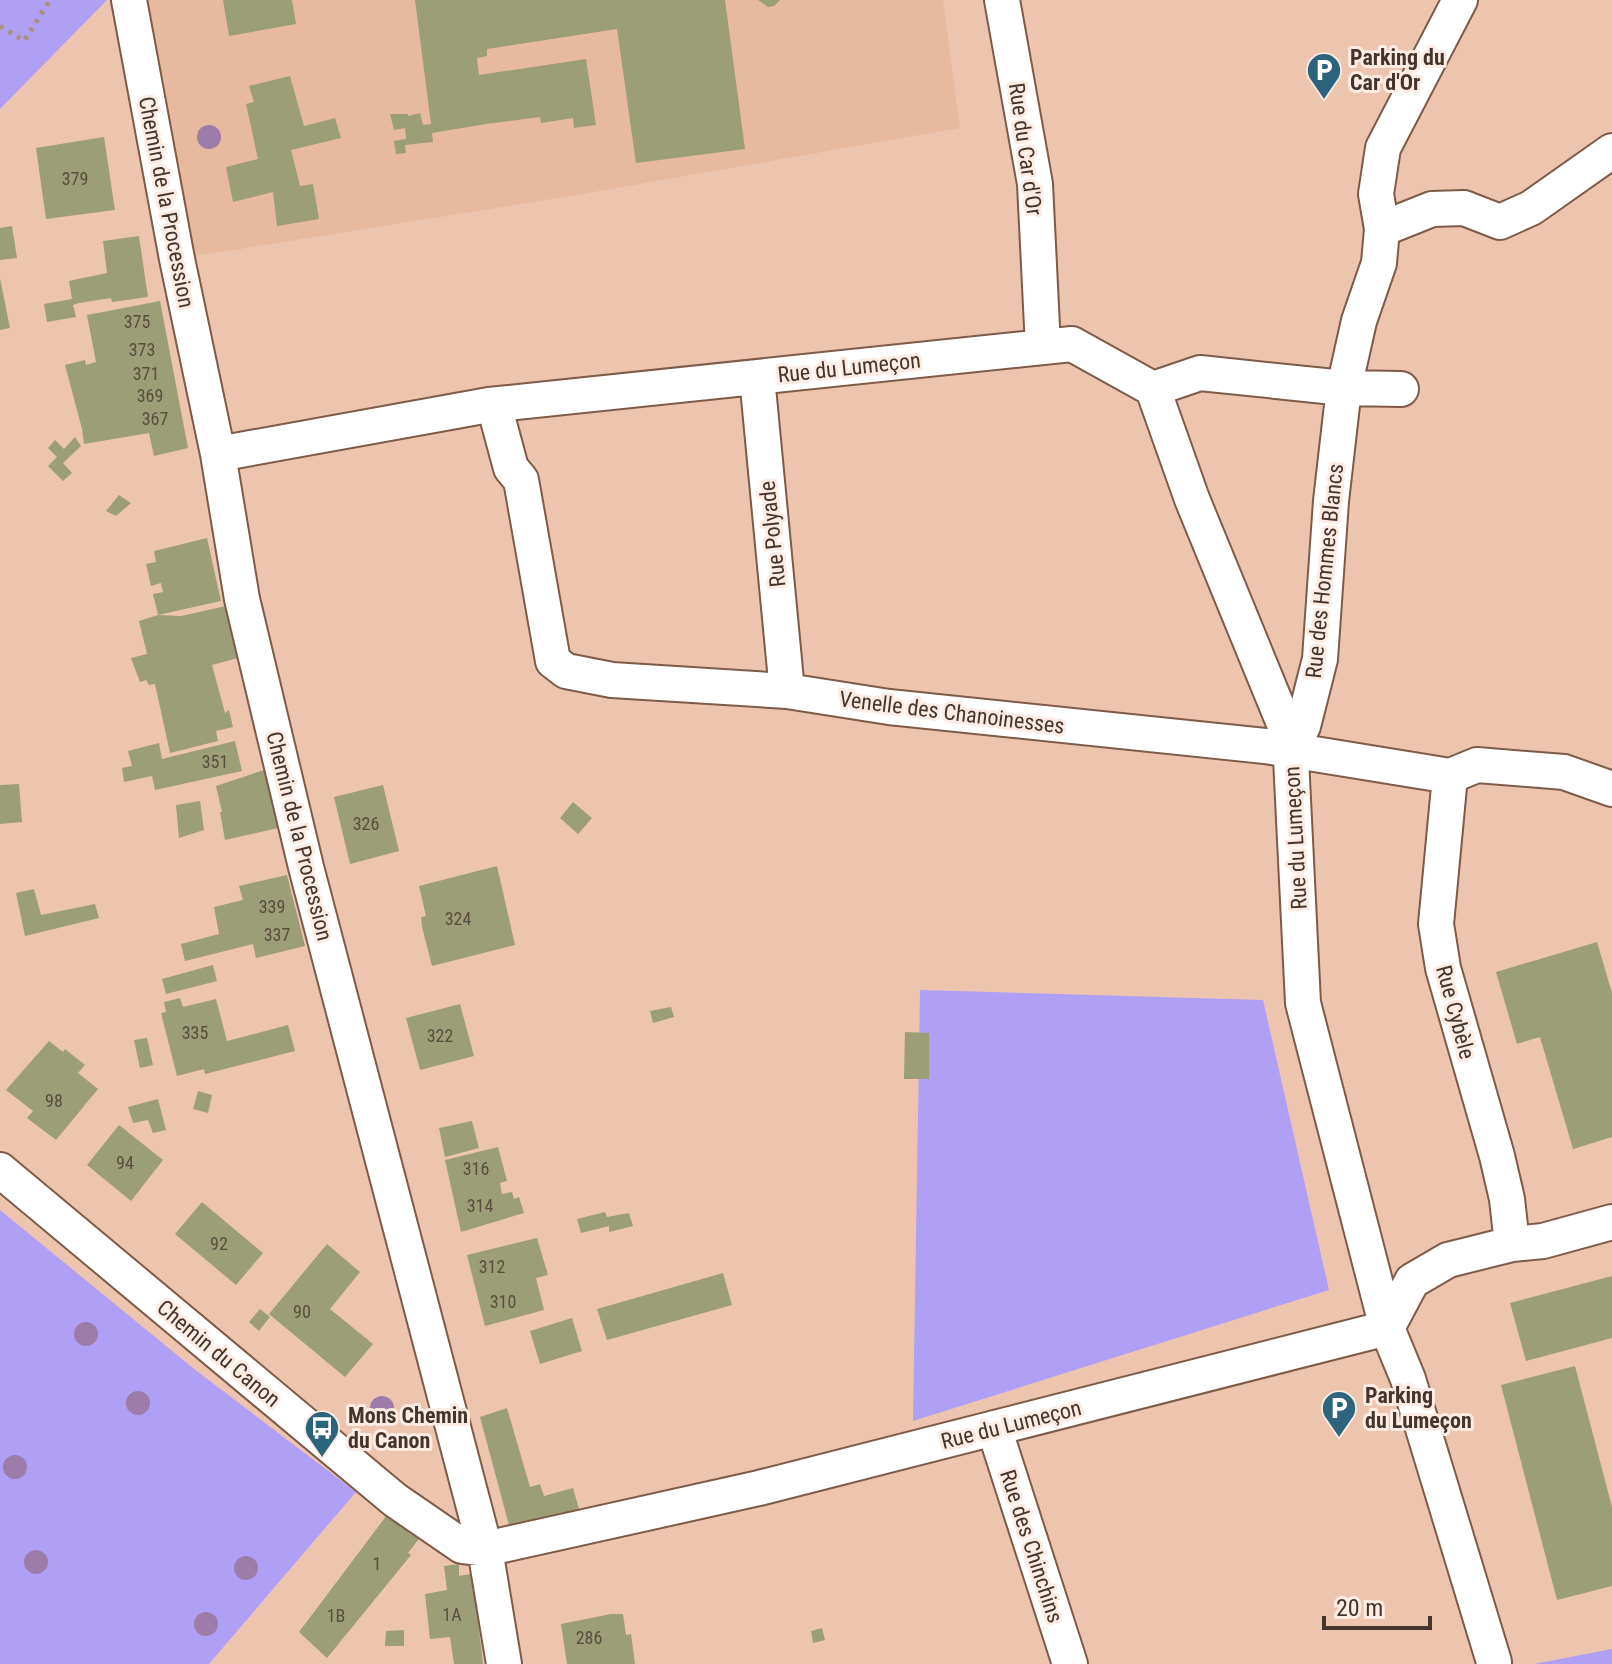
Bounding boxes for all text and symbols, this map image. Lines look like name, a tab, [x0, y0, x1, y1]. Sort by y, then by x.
place label: Parking du Car d'Or	[1350, 45, 1445, 95]
parking icon: Parking du Car d'Or	[1305, 51, 1343, 101]
street label: Rue du Car d'Or	[1004, 81, 1047, 217]
street label: Chemin de la Procession	[134, 94, 199, 310]
house number: 379	[62, 168, 88, 189]
house number: 375	[124, 311, 150, 332]
house number: 373	[129, 339, 155, 360]
street label: Rue du Lumeçon	[776, 348, 922, 387]
house number: 371	[133, 363, 159, 384]
house number: 369	[137, 385, 163, 406]
house number: 367	[142, 408, 168, 429]
street label: Rue des Hommes Blancs	[1301, 463, 1348, 680]
street label: Rue Polyade	[754, 480, 790, 588]
street label: Venelle des Chanoinesses	[838, 686, 1066, 739]
street label: Chemin de la Procession	[261, 729, 338, 943]
house number: 351	[202, 751, 228, 772]
street label: Rue du Lumeçon	[1279, 766, 1312, 910]
house number: 326	[353, 813, 379, 834]
house number: 339	[259, 896, 285, 917]
house number: 324	[445, 908, 471, 929]
house number: 337	[264, 924, 290, 945]
street label: Rue Cybèle	[1431, 963, 1480, 1062]
house number: 335	[182, 1022, 208, 1043]
house number: 322	[427, 1025, 453, 1046]
house number: 98	[45, 1090, 63, 1111]
house number: 94	[116, 1152, 134, 1173]
house number: 316	[463, 1158, 489, 1179]
house number: 314	[467, 1195, 493, 1216]
house number: 92	[210, 1233, 228, 1254]
house number: 312	[479, 1256, 505, 1277]
house number: 310	[490, 1291, 516, 1312]
street label: Chemin du Canon	[152, 1295, 285, 1412]
house number: 90	[293, 1301, 311, 1322]
place label: Parking du Lumeçon	[1365, 1383, 1472, 1433]
parking icon: Parking du Lumeçon	[1320, 1389, 1358, 1439]
street label: Rue du Lumeçon	[938, 1395, 1084, 1454]
place label: Mons Chemin du Canon	[348, 1403, 468, 1453]
bus stop icon: Mons Chemin du Canon	[303, 1409, 341, 1459]
street label: Rue des Chinchins	[995, 1467, 1068, 1626]
house number: 1	[373, 1553, 381, 1574]
scale bar	[1324, 1580, 1430, 1630]
text: 20 m	[1336, 1594, 1383, 1622]
house number: 1A	[442, 1604, 462, 1625]
house number: 1B	[327, 1605, 345, 1626]
house number: 286	[576, 1627, 602, 1648]

